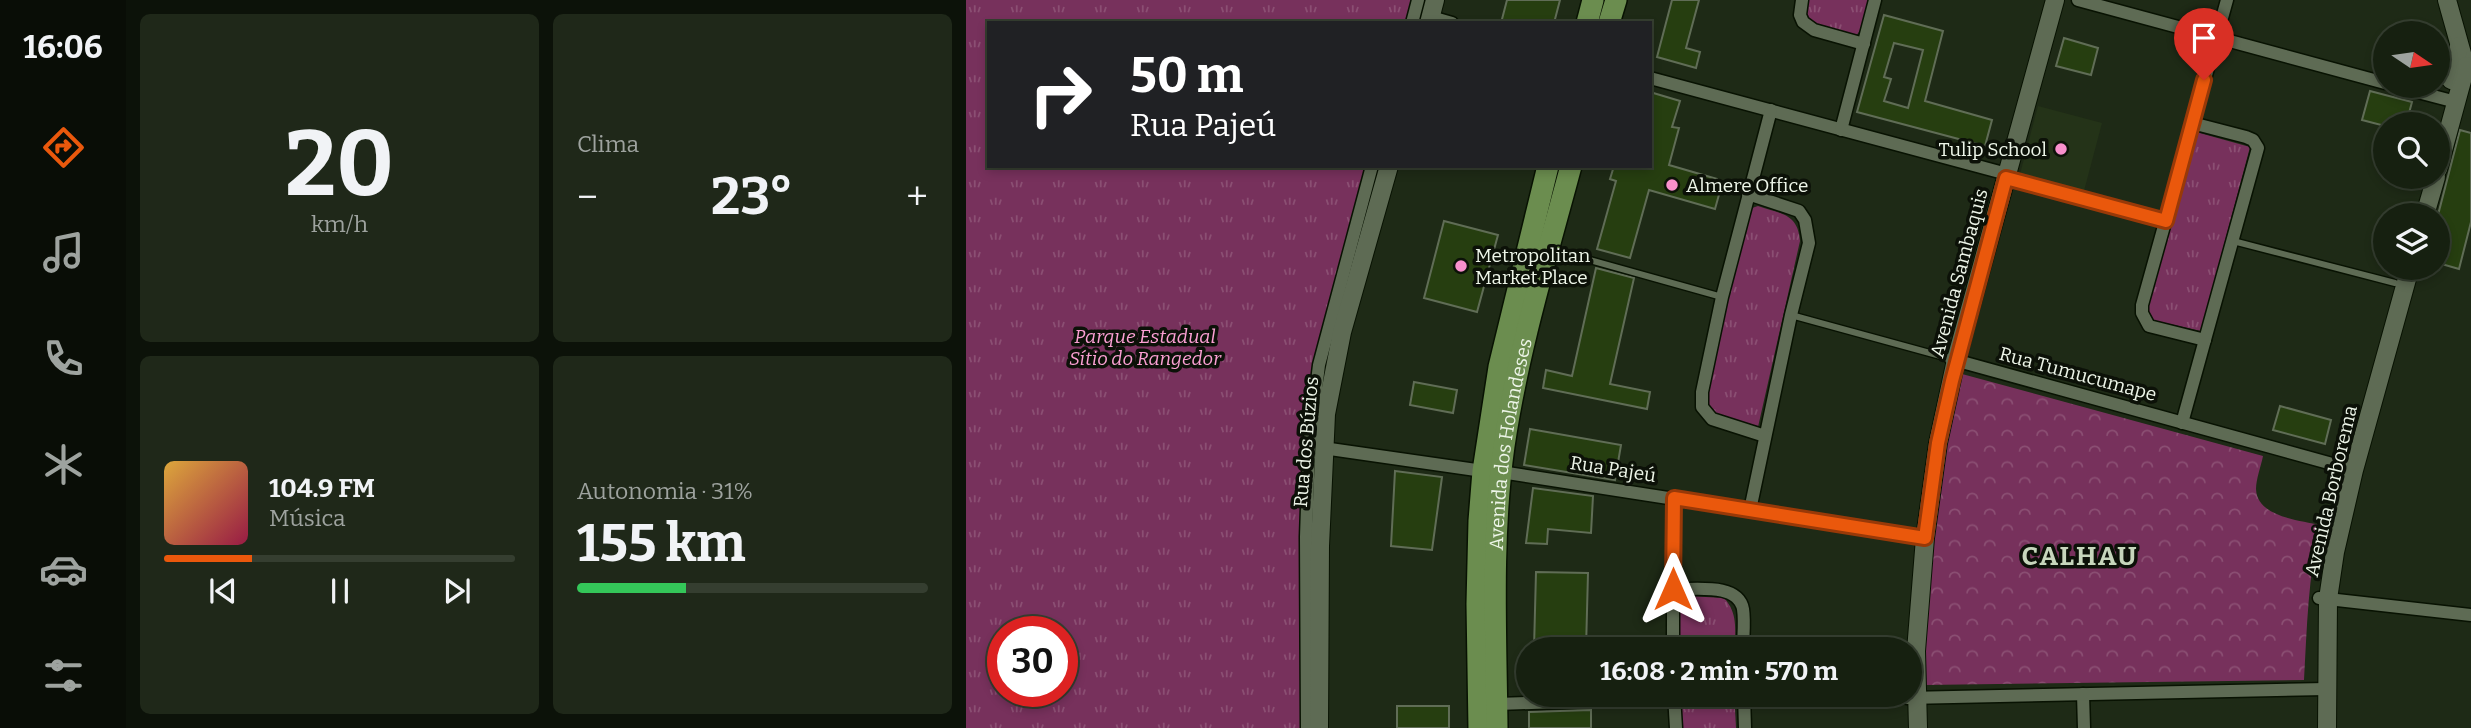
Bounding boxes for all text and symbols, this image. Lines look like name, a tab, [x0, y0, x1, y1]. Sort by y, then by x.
pin	[2174, 8, 2234, 80]
icon: arrive	[2185, 19, 2223, 57]
north arrow	[2373, 21, 2450, 98]
map controls	[2373, 21, 2450, 280]
text: 16:06	[23, 28, 103, 66]
text: 50 m	[1130, 46, 1243, 105]
icon: right	[1015, 49, 1106, 140]
text: Rua Pajeú	[1130, 106, 1276, 144]
text: 20	[285, 110, 394, 219]
button: search	[2373, 112, 2450, 189]
icon: directions	[39, 123, 88, 172]
text: Clima	[577, 130, 639, 158]
place label: Tulip School	[1939, 138, 2047, 161]
marker: Tulip School	[2053, 141, 2069, 157]
text: 23°	[711, 165, 793, 228]
text: −	[577, 174, 598, 220]
text: +	[906, 174, 928, 220]
place label: Almere Office	[1686, 174, 1808, 197]
marker: Almere Office	[1664, 177, 1680, 193]
street label: Avenida Sambaquis	[1925, 186, 1993, 360]
button: layers	[2373, 203, 2450, 280]
text: km/h	[311, 210, 368, 238]
icon: music	[39, 228, 88, 277]
place label: Metropolitan Market Place	[1475, 244, 1590, 289]
marker: Metropolitan Market Place	[1453, 258, 1469, 274]
park label: Parque Estadual Sítio do Rangedor	[1069, 325, 1222, 370]
icon: phone	[39, 334, 88, 383]
street label: Avenida dos Holandeses	[1484, 336, 1536, 551]
street label: Rua Tumucumape	[1997, 342, 2159, 406]
street label: Rua dos Búzios	[1289, 375, 1323, 509]
street label: Avenida Borborema	[2300, 402, 2362, 579]
icon: climate	[39, 440, 88, 489]
street label: Rua Pajeú	[1568, 451, 1658, 487]
text: 104.9 FM	[269, 473, 375, 504]
text: Autonomia · 31%	[577, 477, 753, 505]
text: Música	[269, 504, 346, 532]
text: 155 km	[577, 512, 746, 575]
district label: CALHAU	[2022, 541, 2139, 572]
icon: car	[39, 545, 88, 594]
position arrow	[1636, 552, 1710, 626]
icon: previous	[204, 572, 242, 610]
icon: pause	[321, 572, 359, 610]
icon: next	[438, 572, 476, 610]
speed limit sign: 30	[987, 616, 1078, 707]
icon: filters	[39, 651, 88, 700]
text: 16:08 · 2 min · 570 m	[1600, 656, 1838, 687]

